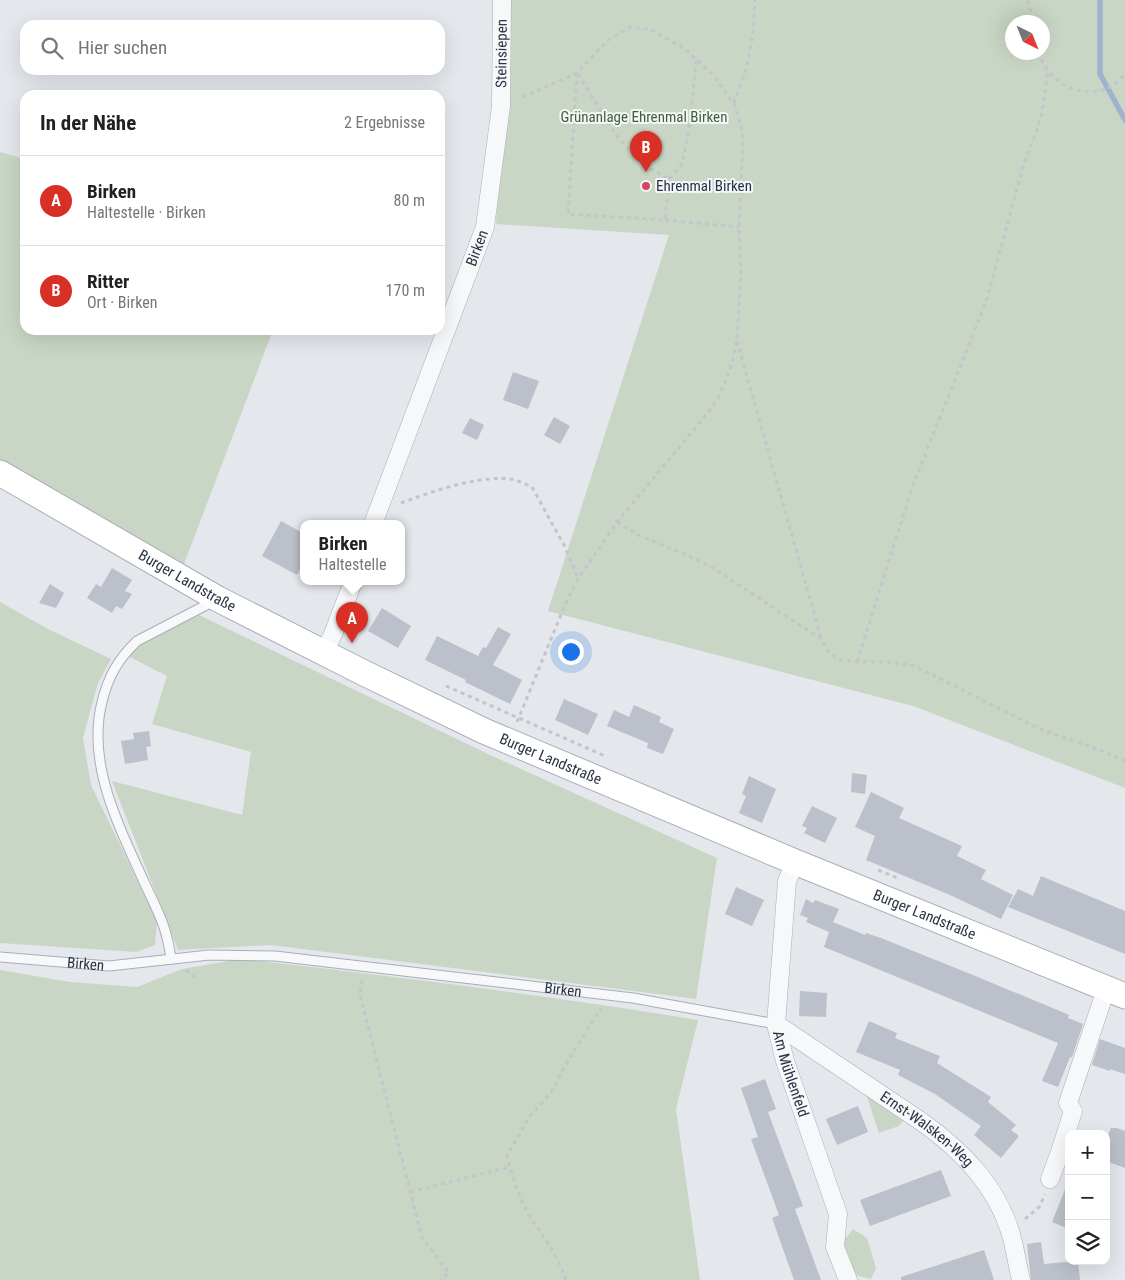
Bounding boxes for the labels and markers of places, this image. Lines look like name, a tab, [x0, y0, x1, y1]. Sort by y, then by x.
pin: B	[630, 131, 662, 172]
place label: Ehrenmal Birken	[656, 177, 752, 195]
marker: Ehrenmal Birken	[640, 180, 652, 192]
pin: A	[336, 602, 368, 643]

